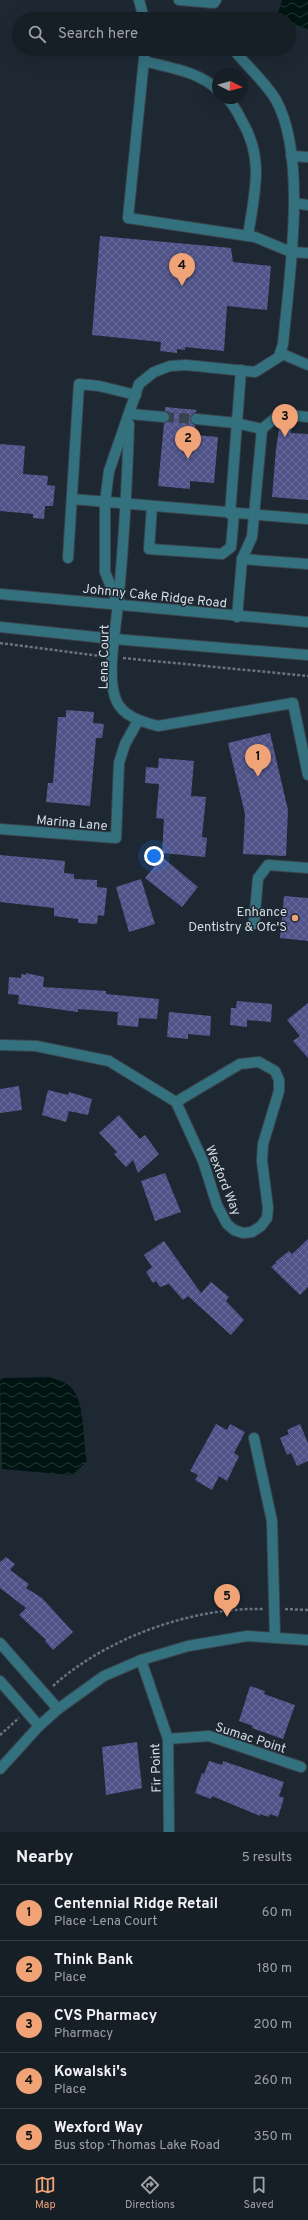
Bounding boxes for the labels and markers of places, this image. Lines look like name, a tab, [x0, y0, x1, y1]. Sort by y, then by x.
pin: 4	[169, 253, 195, 286]
pin: 3	[272, 404, 298, 437]
pin: 2	[175, 426, 201, 459]
pin: 1	[245, 744, 271, 777]
place label: Enhance Dentistry & Ofc'S	[188, 905, 287, 936]
marker: Enhance Dentistry & Ofc'S	[290, 913, 300, 923]
pin: 5	[214, 1584, 240, 1617]

